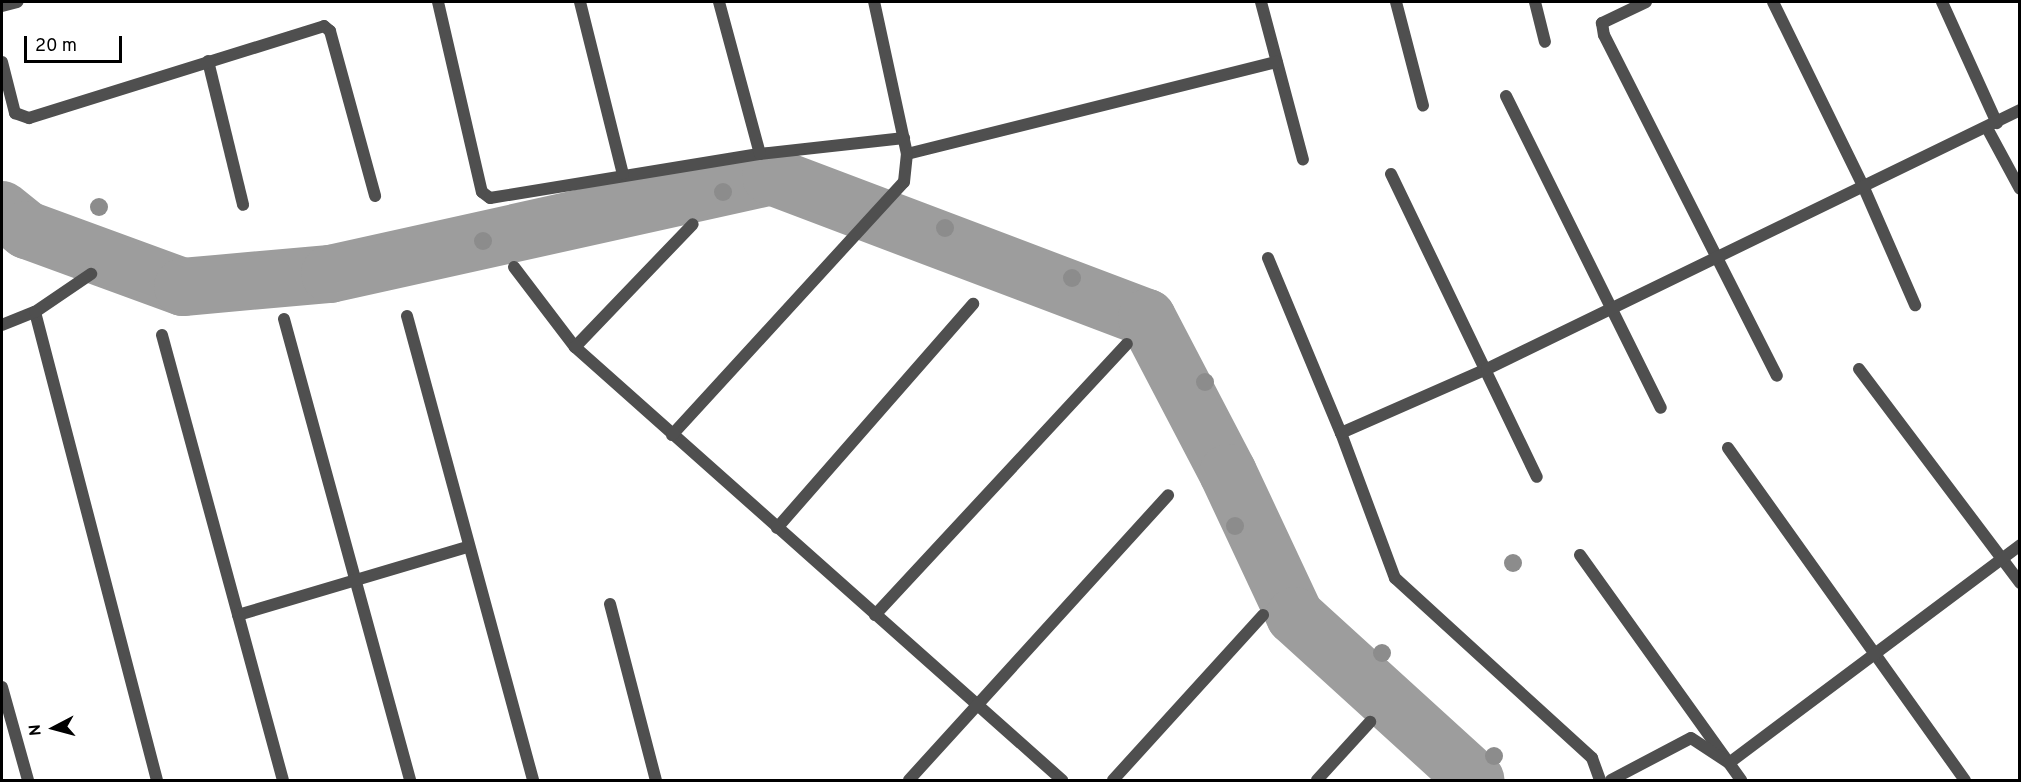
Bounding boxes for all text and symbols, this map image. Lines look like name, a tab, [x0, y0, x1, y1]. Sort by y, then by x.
scale bar	[27, 24, 124, 62]
text: 20 m	[35, 35, 77, 58]
north arrow	[24, 698, 84, 758]
text: N	[26, 723, 47, 737]

